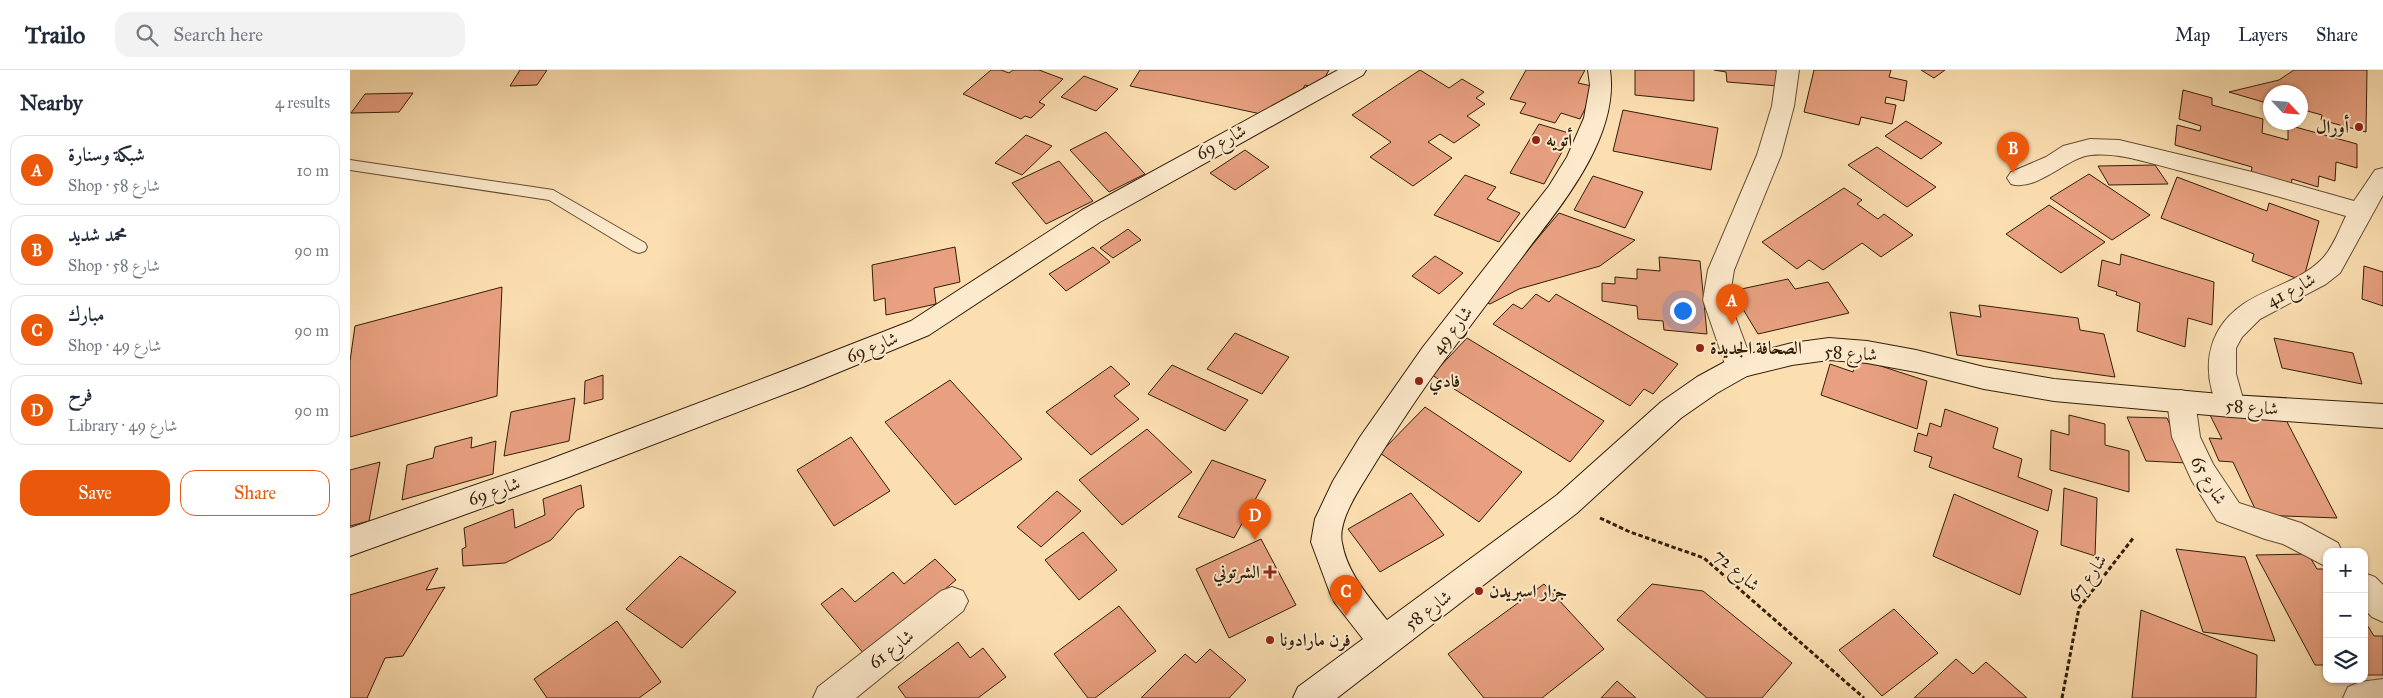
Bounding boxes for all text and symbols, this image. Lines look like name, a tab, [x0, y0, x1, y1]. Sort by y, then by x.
search box	[115, 12, 465, 57]
text: Trailo	[25, 20, 85, 50]
icon: search	[133, 21, 161, 49]
text: Search here	[173, 23, 263, 46]
text: Map	[2175, 24, 2210, 46]
text: Layers	[2238, 24, 2288, 46]
text: Share	[2316, 24, 2358, 46]
north arrow	[2263, 85, 2308, 130]
text: Nearby	[20, 90, 83, 116]
text: 4 results	[275, 93, 330, 112]
place label: أورال	[2316, 114, 2350, 138]
street label: شارع 69	[1192, 119, 1252, 168]
marker: أورال	[2353, 121, 2365, 133]
place label: أتويه	[1546, 127, 1573, 151]
pin: B	[1997, 132, 2029, 173]
marker: أتويه	[1530, 134, 1542, 146]
text: شبكة وسنارة	[68, 143, 145, 166]
text: A	[32, 161, 42, 180]
text: 10 m	[297, 161, 329, 180]
text: Shop · شارع 58	[68, 176, 160, 195]
text: محمد شديد	[68, 223, 127, 246]
text: B	[32, 241, 42, 260]
text: 90 m	[294, 241, 329, 260]
text: Shop · شارع 58	[68, 256, 160, 275]
street label: شارع 41	[2263, 268, 2321, 316]
pin: A	[1716, 284, 1748, 325]
your location	[1670, 298, 1696, 324]
street label: شارع 49	[1427, 301, 1480, 361]
text: مبارك	[68, 303, 104, 326]
text: C	[32, 321, 42, 340]
text: 90 m	[294, 321, 329, 340]
street label: شارع 69	[843, 327, 903, 371]
text: Shop · شارع 49	[68, 336, 161, 355]
place label: الصحافة الجديدة	[1710, 337, 1802, 359]
street label: شارع 58	[1823, 340, 1878, 370]
marker: الصحافة الجديدة	[1694, 342, 1706, 354]
place label: فادي	[1429, 370, 1460, 396]
marker: فادي	[1413, 375, 1425, 387]
text: فرح	[68, 383, 93, 406]
street label: شارع 58	[2224, 394, 2279, 424]
text: D	[31, 401, 43, 420]
text: 90 m	[294, 401, 329, 420]
text: Library · شارع 49	[68, 416, 177, 435]
street label: شارع 65	[2183, 452, 2232, 510]
button: Save	[20, 470, 170, 516]
button: Share	[180, 470, 330, 516]
street label: شارع 69	[465, 472, 524, 514]
pin: D	[1239, 499, 1271, 540]
street label: شارع 72	[1707, 544, 1764, 599]
map controls	[2323, 548, 2368, 683]
button: +	[2323, 548, 2368, 593]
street label: شارع 67	[2063, 550, 2115, 609]
place label: الشرتوني	[1212, 561, 1260, 587]
marker: الشرتوني	[1264, 566, 1276, 578]
pin: C	[1330, 575, 1362, 616]
place label: جزار اسبريدن	[1489, 580, 1567, 602]
street label: شارع 58	[1400, 585, 1458, 638]
marker: جزار اسبريدن	[1473, 585, 1485, 597]
button: −	[2323, 593, 2368, 638]
street label: شارع 61	[864, 625, 920, 677]
place label: فرن مارادونا	[1280, 629, 1351, 652]
marker: فرن مارادونا	[1264, 634, 1276, 646]
button: layers	[2323, 638, 2368, 683]

